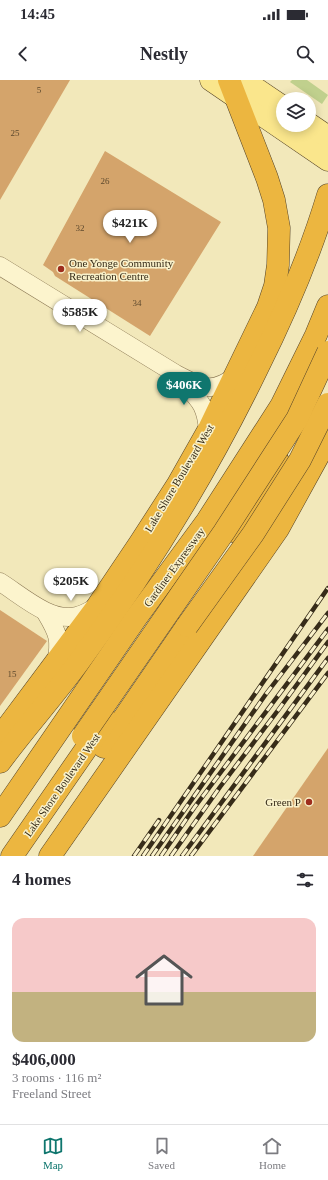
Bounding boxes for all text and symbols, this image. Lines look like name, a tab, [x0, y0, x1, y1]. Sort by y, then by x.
text: 14:45	[20, 6, 55, 22]
icon: back	[12, 43, 34, 65]
icon: search	[294, 43, 316, 65]
text: Nestly	[140, 44, 188, 64]
house number: 5	[37, 85, 42, 95]
map controls	[276, 92, 316, 132]
button: layers	[276, 92, 316, 132]
house number: 25	[11, 128, 20, 138]
house number: 26	[101, 176, 110, 186]
pin: $421K	[102, 210, 158, 244]
text: $421K	[112, 215, 148, 230]
house number: 32	[76, 223, 85, 233]
place label: One Yonge Community Recreation Centre	[69, 257, 174, 282]
marker: One Yonge Community Recreation Centre	[56, 264, 66, 274]
house number: 34	[133, 298, 142, 308]
pin: $585K	[52, 299, 108, 333]
text: $585K	[62, 304, 98, 319]
pin: $406K	[156, 372, 212, 406]
text: $406K	[166, 377, 202, 392]
street label: Lake Shore Boulevard West	[142, 422, 216, 534]
street label: Gardiner Expressway	[141, 525, 207, 609]
pin: $205K	[43, 568, 99, 602]
text: $205K	[53, 573, 89, 588]
house number: 15	[8, 669, 17, 679]
street label: Lake Shore Boulevard West	[22, 731, 102, 839]
place label: Green P	[265, 796, 301, 808]
marker: Green P	[304, 797, 314, 807]
icon: filters	[294, 869, 316, 891]
text: 4 homes	[12, 870, 71, 889]
icon: home	[128, 944, 200, 1016]
text: $406,000	[12, 1050, 76, 1069]
text: 3 rooms · 116 m²	[12, 1070, 101, 1085]
text: Freeland Street	[12, 1086, 91, 1101]
tab: Map	[42, 1135, 64, 1171]
tab: Saved	[148, 1135, 175, 1171]
tab: Home	[259, 1135, 286, 1171]

